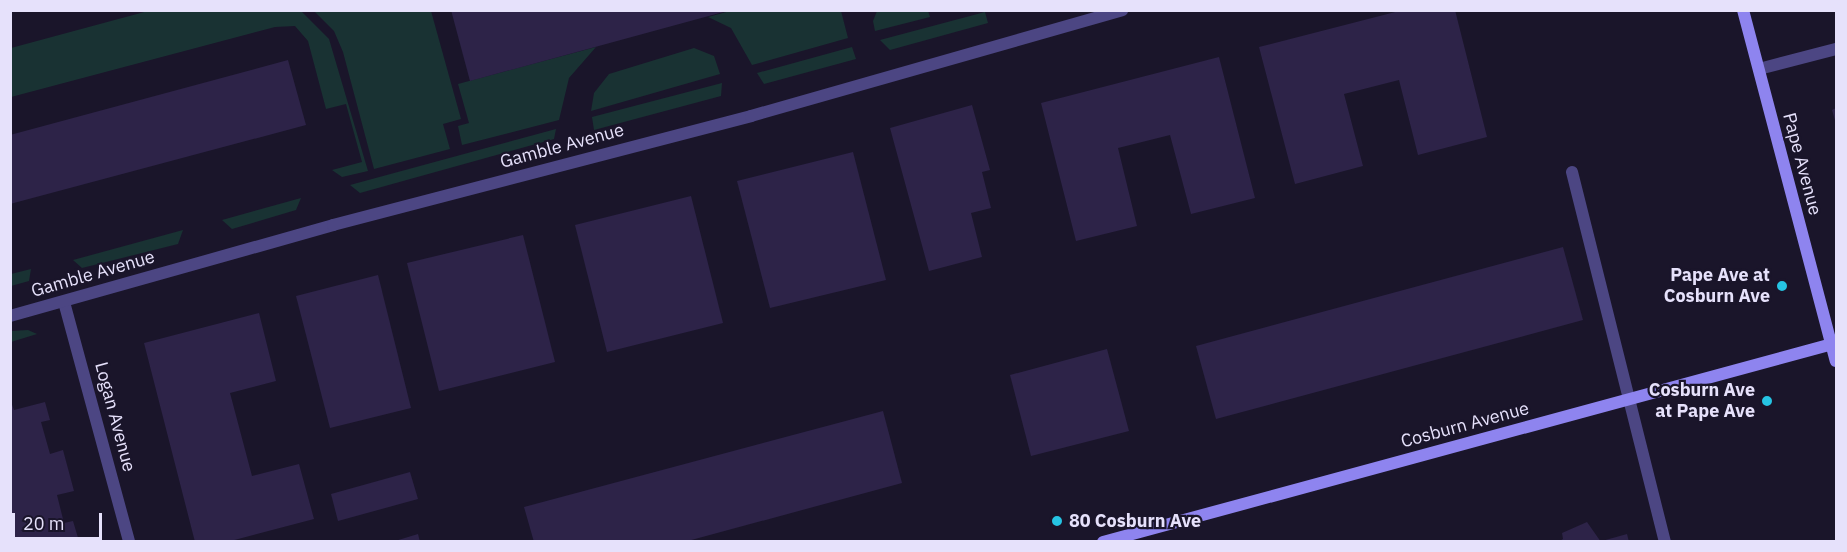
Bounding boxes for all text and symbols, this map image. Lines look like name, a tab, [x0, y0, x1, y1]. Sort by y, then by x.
street label: Pape Avenue	[1778, 110, 1826, 218]
street label: Gamble Avenue	[498, 119, 626, 173]
street label: Gamble Avenue	[29, 246, 157, 302]
place label: Pape Ave at Cosburn Ave	[1664, 265, 1770, 308]
marker: Pape Ave at Cosburn Ave	[1775, 279, 1789, 293]
street label: Logan Avenue	[90, 360, 140, 474]
place label: Cosburn Ave at Pape Ave	[1649, 380, 1755, 422]
marker: Cosburn Ave at Pape Ave	[1760, 394, 1774, 408]
street label: Cosburn Avenue	[1399, 398, 1531, 452]
scale bar	[15, 501, 105, 539]
place label: 80 Cosburn Ave	[1069, 510, 1201, 532]
text: 20 m	[23, 512, 65, 535]
marker: 80 Cosburn Ave	[1050, 514, 1064, 528]

